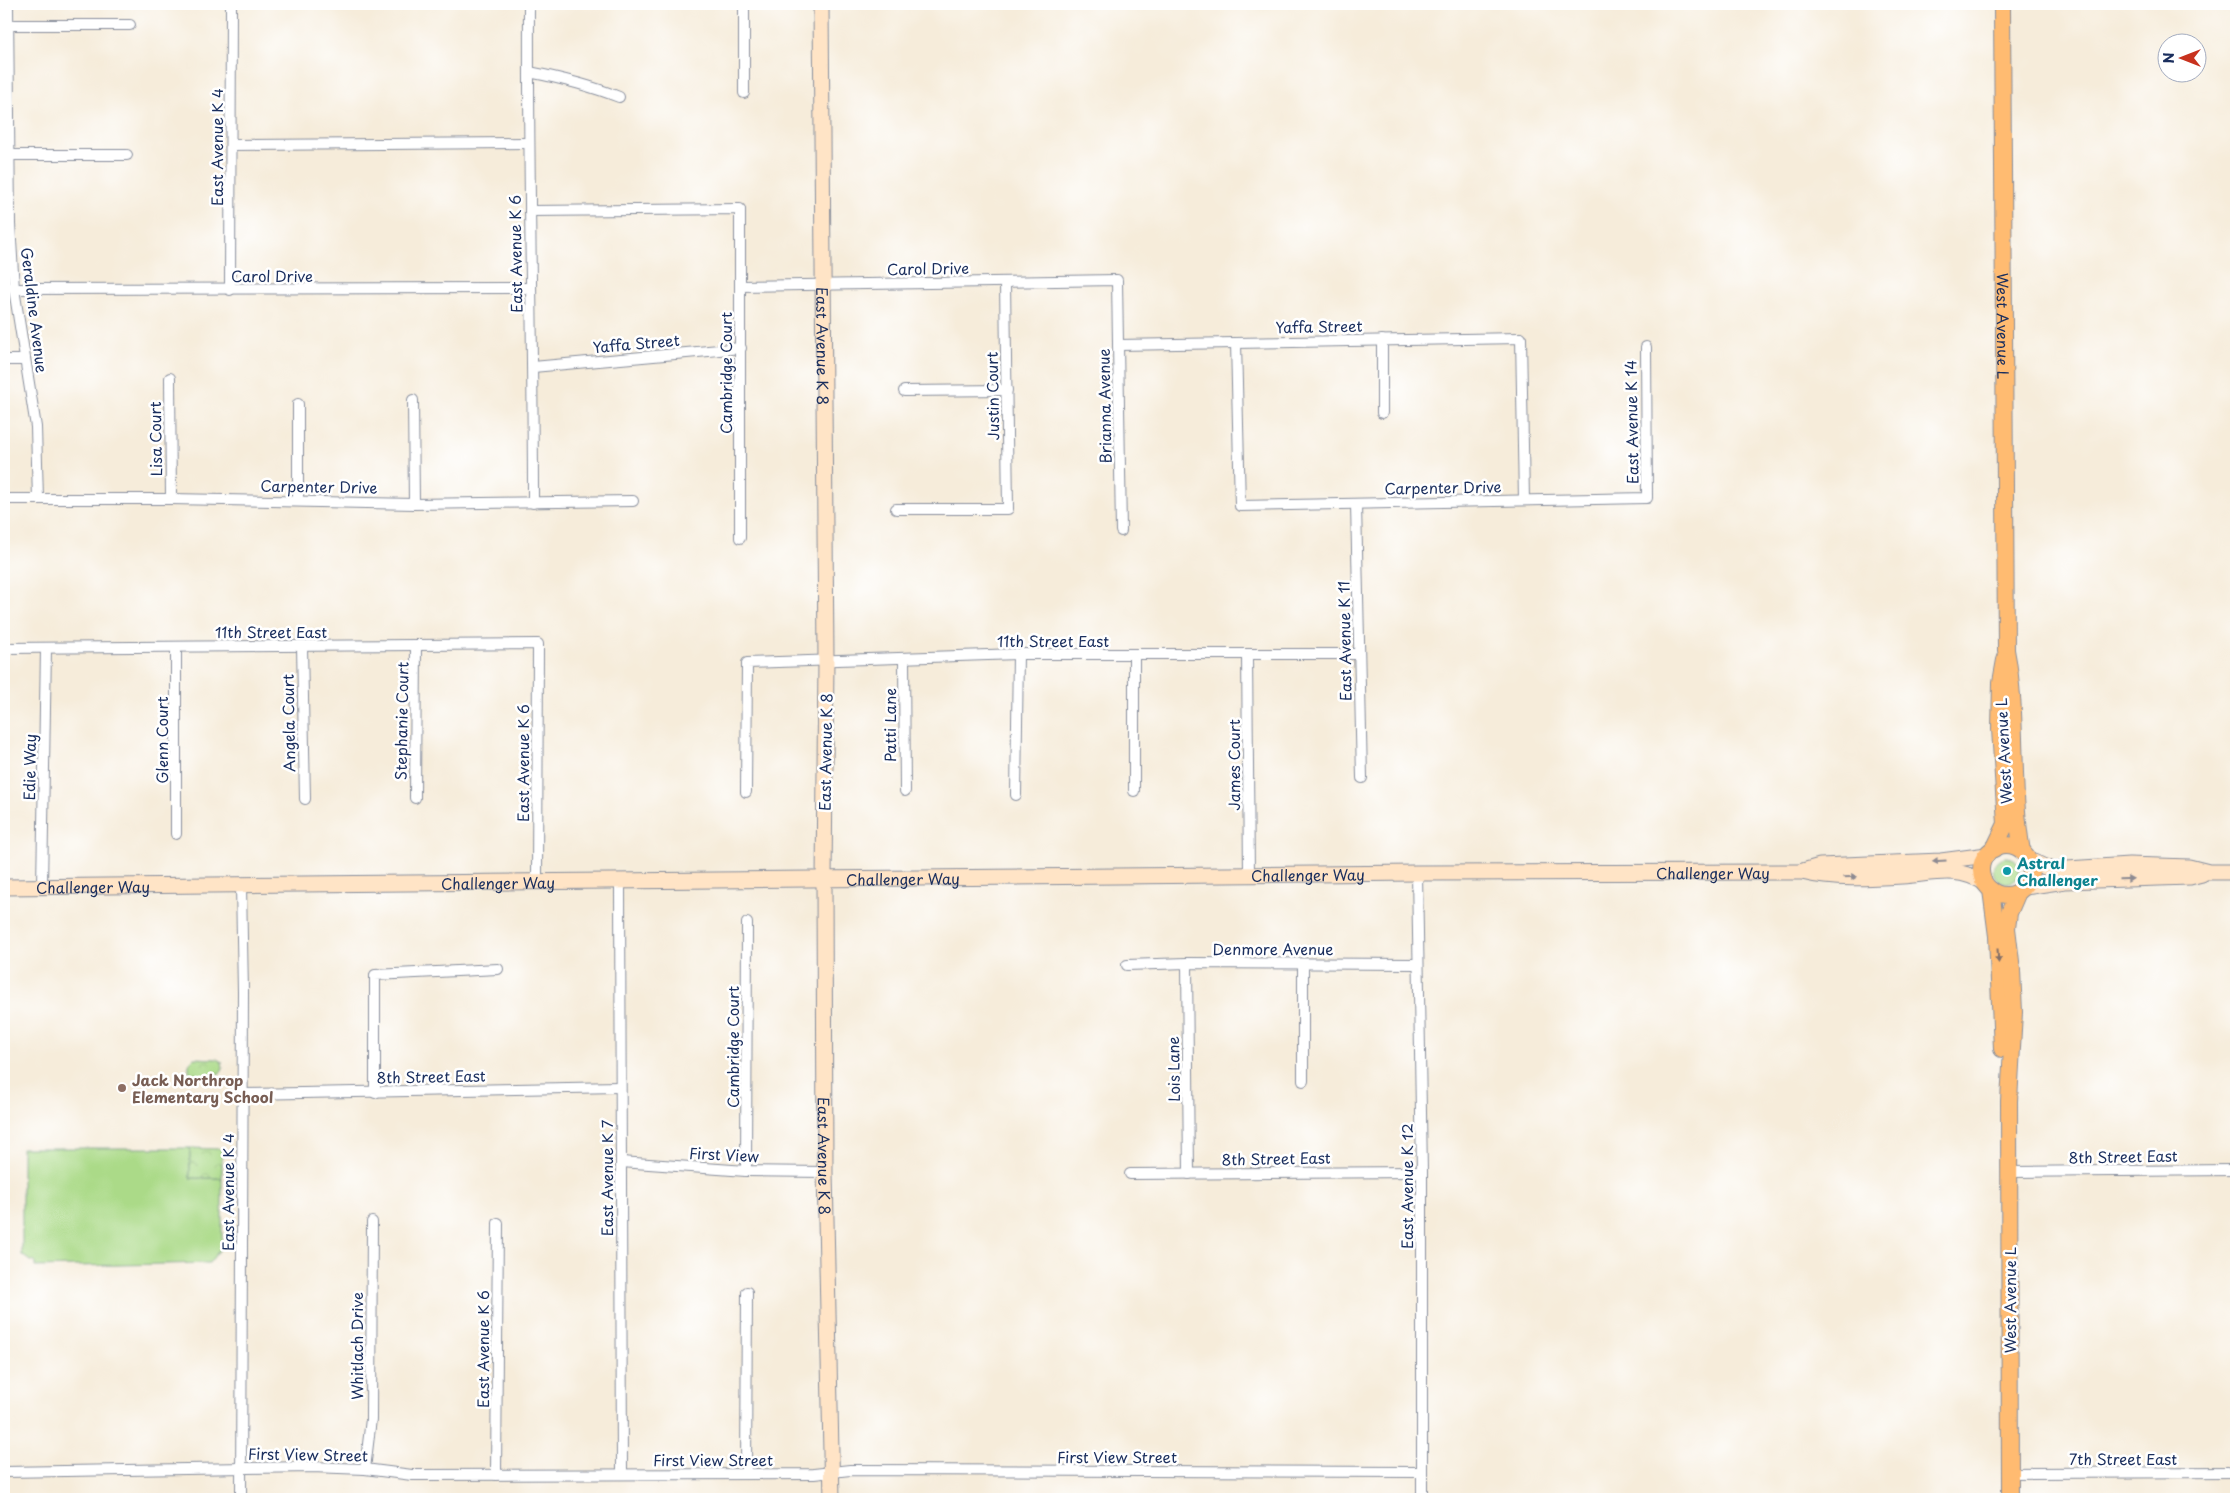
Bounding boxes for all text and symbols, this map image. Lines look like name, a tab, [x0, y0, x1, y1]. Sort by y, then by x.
north arrow	[2158, 32, 2208, 82]
text: N	[2158, 52, 2179, 64]
street label: East Avenue K 4	[205, 88, 228, 206]
street label: East Avenue K 6	[502, 195, 528, 313]
street label: Geraldine Avenue	[16, 246, 54, 374]
street label: Carol Drive	[887, 256, 969, 280]
street label: Carol Drive	[231, 264, 313, 287]
street label: West Avenue L	[1992, 273, 2016, 380]
street label: East Avenue K 8	[812, 287, 836, 405]
street label: Cambridge Court	[714, 312, 737, 434]
street label: Yaffa Street	[1275, 314, 1363, 338]
street label: Yaffa Street	[592, 328, 680, 358]
street label: Brianna Avenue	[1091, 348, 1117, 464]
street label: Justin Court	[980, 352, 1004, 440]
street label: East Avenue K 14	[1618, 360, 1644, 484]
street label: Lisa Court	[143, 401, 167, 477]
street label: Carpenter Drive	[260, 473, 378, 499]
street label: Carpenter Drive	[1384, 474, 1502, 500]
street label: East Avenue K 11	[1331, 581, 1357, 701]
street label: 11th Street East	[215, 620, 327, 643]
street label: 11th Street East	[997, 629, 1109, 652]
street label: Stephanie Court	[388, 662, 414, 780]
street label: Angela Court	[276, 674, 300, 772]
street label: Patti Lane	[878, 688, 901, 762]
street label: East Avenue K 8	[812, 693, 838, 811]
street label: Glenn Court	[150, 696, 173, 784]
street label: West Avenue L	[1989, 697, 2017, 805]
street label: East Avenue K 6	[511, 704, 534, 822]
street label: James Court	[1222, 719, 1245, 811]
street label: Edie Way	[17, 733, 41, 801]
place label: Astral Challenger	[2016, 851, 2098, 891]
one-way arrow	[1930, 857, 1946, 865]
street label: Challenger Way	[1656, 861, 1770, 884]
street label: Challenger Way	[1251, 862, 1365, 886]
marker: Astral Challenger	[2001, 865, 2013, 877]
street label: Challenger Way	[846, 866, 960, 890]
street label: Challenger Way	[441, 870, 555, 894]
one-way arrow	[1842, 873, 1858, 881]
street label: Challenger Way	[36, 874, 150, 898]
one-way arrow	[2118, 875, 2134, 883]
street label: Denmore Avenue	[1213, 937, 1333, 960]
one-way arrow	[1994, 948, 2002, 964]
street label: Cambridge Court	[721, 986, 744, 1108]
street label: Lois Lane	[1161, 1036, 1185, 1102]
street label: 8th Street East	[376, 1064, 486, 1088]
place label: Jack Northrop Elementary School	[132, 1068, 273, 1108]
marker: Jack Northrop Elementary School	[116, 1082, 128, 1094]
street label: East Avenue K 8	[813, 1097, 837, 1215]
street label: East Avenue K 7	[595, 1119, 618, 1236]
street label: East Avenue K 12	[1395, 1123, 1418, 1249]
street label: East Avenue K 4	[216, 1133, 239, 1251]
street label: First View	[688, 1141, 760, 1167]
street label: 8th Street East	[2068, 1144, 2178, 1168]
street label: 8th Street East	[1221, 1146, 1331, 1170]
street label: West Avenue L	[1998, 1247, 2021, 1353]
street label: East Avenue K 6	[471, 1290, 494, 1408]
street label: Whitlach Drive	[345, 1292, 368, 1400]
street label: First View Street	[248, 1441, 368, 1467]
street label: First View Street	[1057, 1445, 1177, 1468]
street label: 7th Street East	[2069, 1447, 2177, 1470]
street label: First View Street	[653, 1448, 773, 1471]

